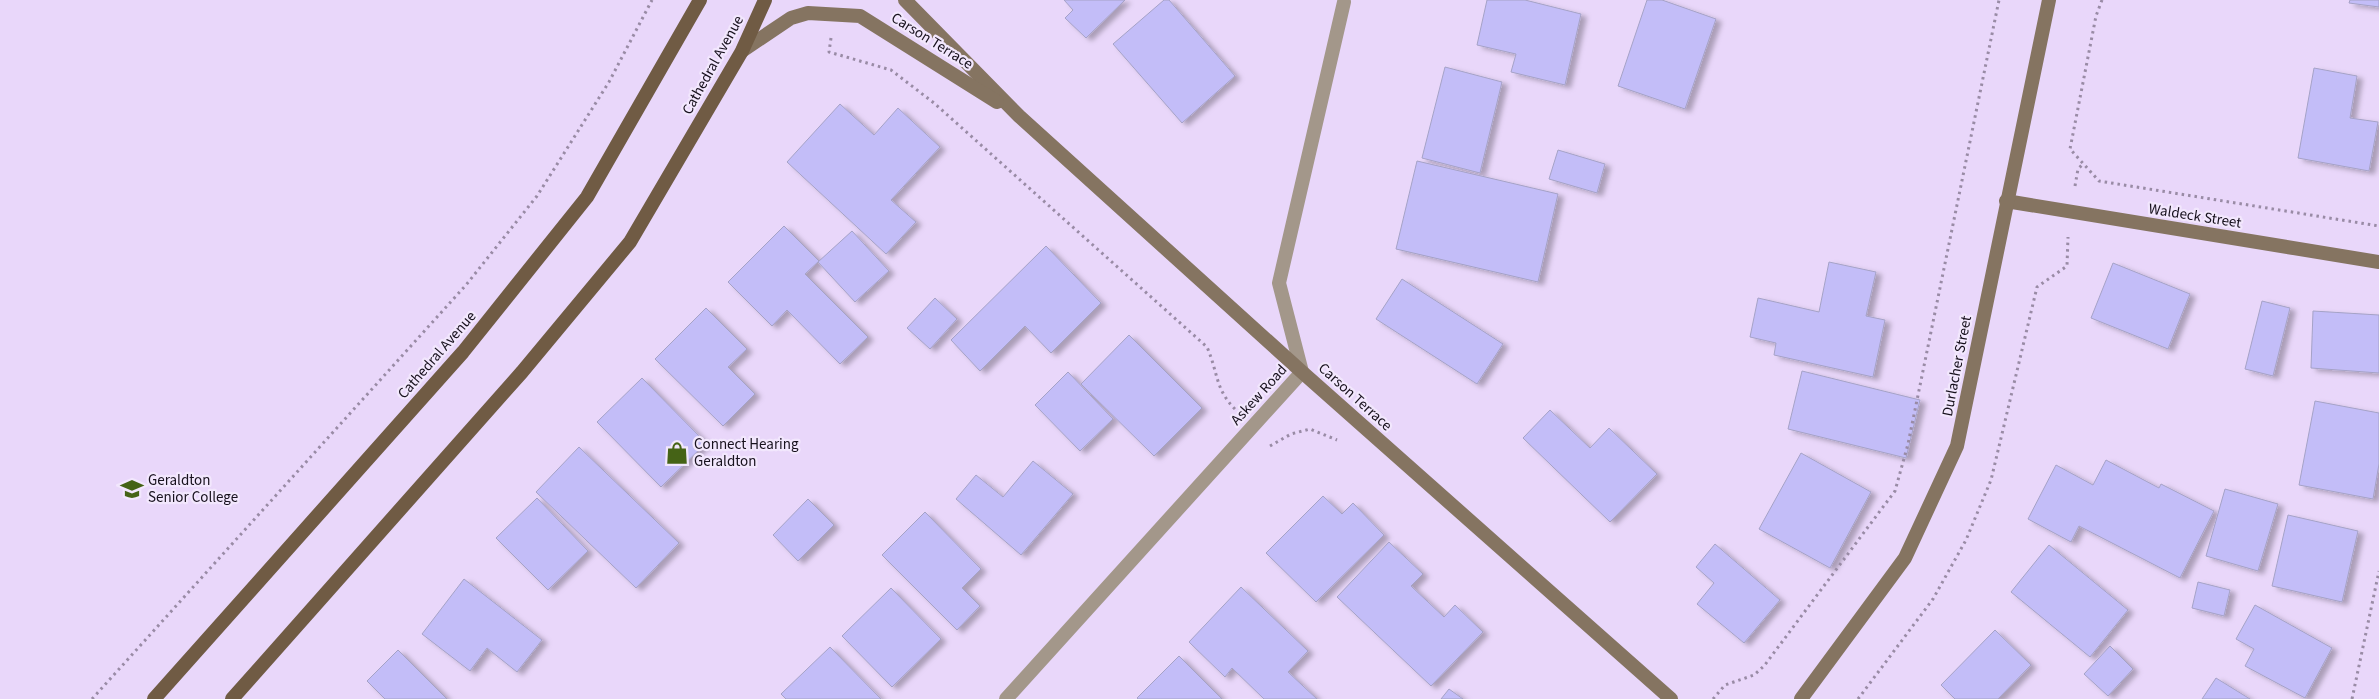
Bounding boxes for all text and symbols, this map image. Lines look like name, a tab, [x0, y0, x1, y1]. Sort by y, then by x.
street label: Carson Terrace	[887, 7, 977, 75]
street label: Cathedral Avenue	[677, 12, 749, 118]
street label: Waldeck Street	[2147, 198, 2243, 234]
street label: Cathedral Avenue	[393, 306, 481, 404]
street label: Durlacher Street	[1937, 314, 1977, 418]
street label: Carson Terrace	[1313, 358, 1397, 436]
street label: Askew Road	[1226, 360, 1292, 430]
place label: Connect Hearing Geraldton	[694, 434, 799, 472]
shop icon: Connect Hearing Geraldton	[664, 440, 690, 466]
place label: Geraldton Senior College	[148, 470, 238, 508]
school or university icon: Geraldton Senior College	[119, 476, 145, 502]

